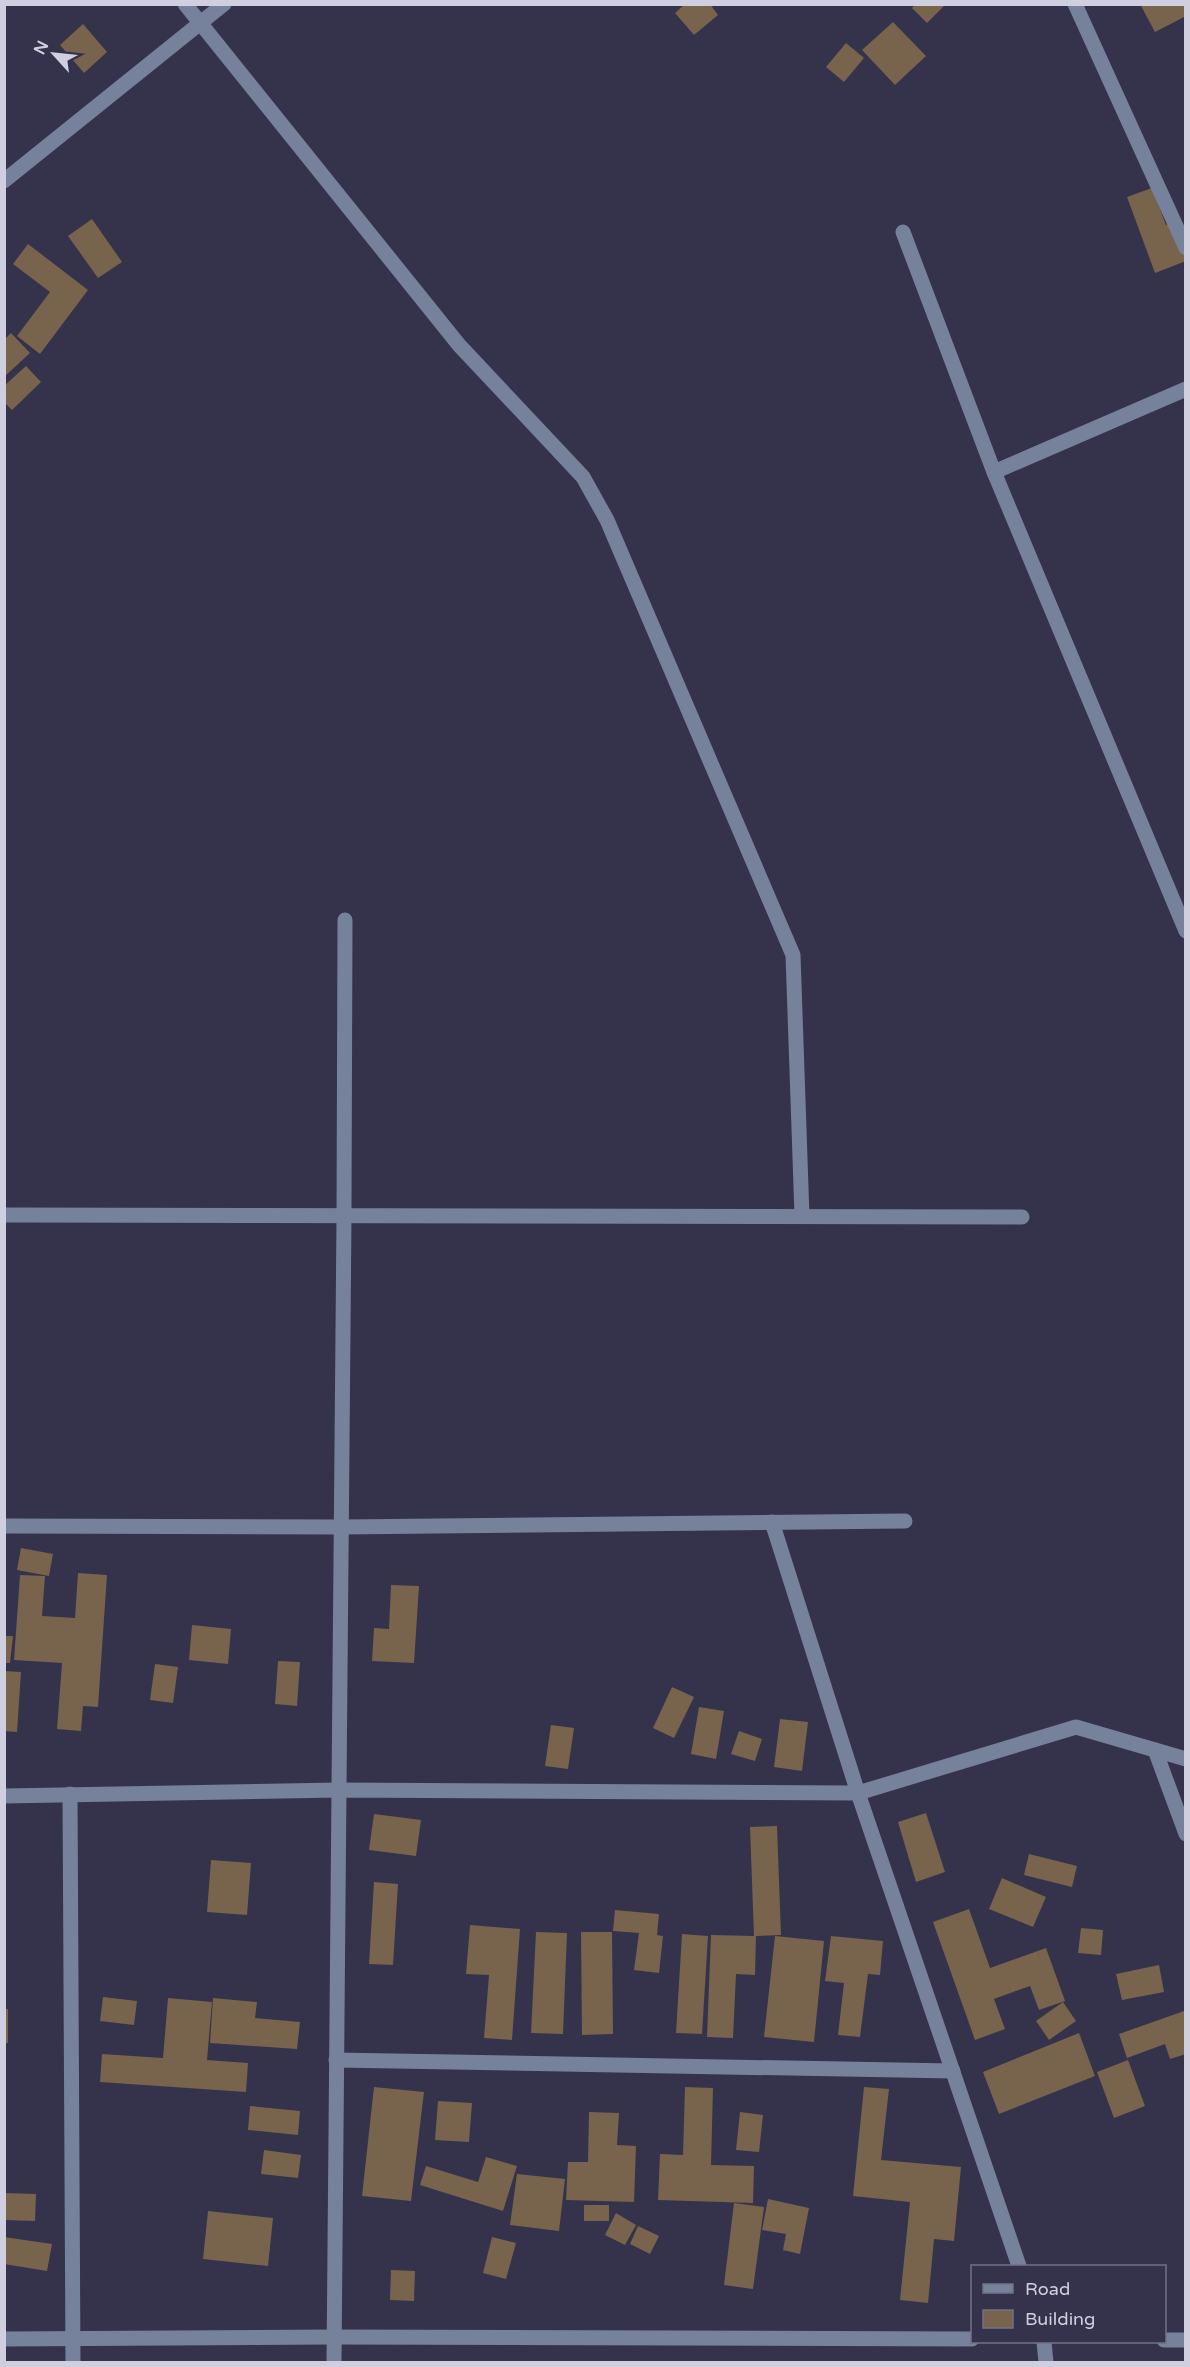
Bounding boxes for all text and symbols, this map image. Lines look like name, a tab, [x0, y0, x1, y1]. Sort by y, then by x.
north arrow	[24, 24, 84, 84]
text: N	[30, 37, 53, 58]
legend	[971, 2265, 1166, 2343]
text: Road	[1025, 2278, 1070, 2300]
text: Building	[1025, 2308, 1095, 2330]

